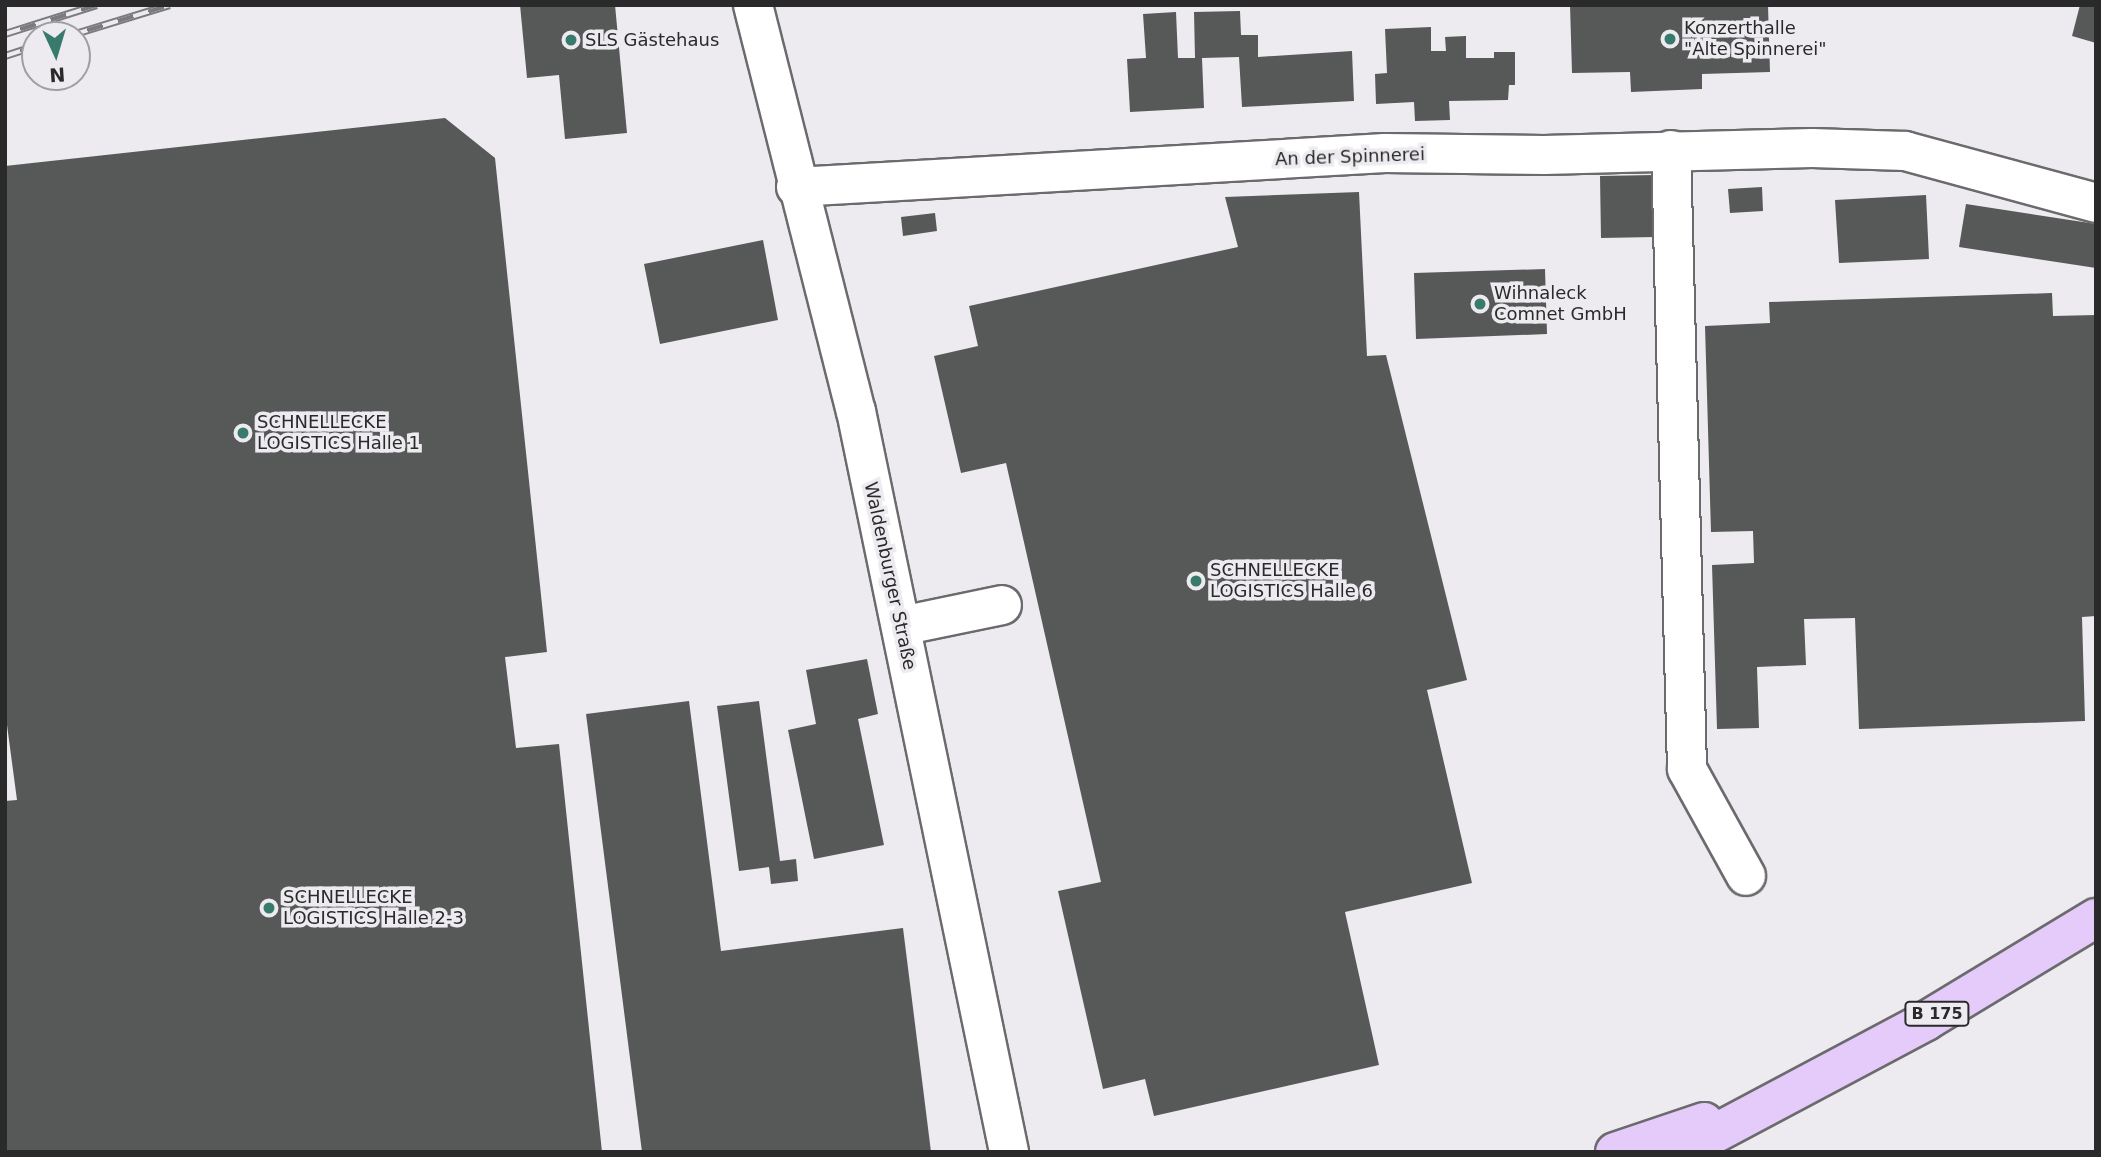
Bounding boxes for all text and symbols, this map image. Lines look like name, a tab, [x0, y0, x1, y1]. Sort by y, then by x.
place label: Konzerthalle "Alte Spinnerei"	[1684, 18, 1827, 60]
north arrow	[21, 21, 91, 91]
place label: SLS Gästehaus	[585, 29, 719, 51]
marker: Konzerthalle "Alte Spinnerei"	[1662, 31, 1678, 47]
marker: SLS Gästehaus	[563, 32, 579, 48]
text: N	[49, 63, 66, 86]
street label: An der Spinnerei	[1275, 144, 1425, 170]
place label: Wihnaleck Comnet GmbH	[1494, 283, 1627, 326]
marker: Wihnaleck Comnet GmbH	[1472, 296, 1488, 312]
place label: SCHNELLECKE LOGISTICS Halle 1	[257, 412, 420, 454]
marker: SCHNELLECKE LOGISTICS Halle 1	[235, 425, 251, 441]
street label: Waldenburger Straße	[860, 480, 920, 672]
place label: SCHNELLECKE LOGISTICS Halle 6	[1210, 560, 1373, 602]
marker: SCHNELLECKE LOGISTICS Halle 6	[1188, 573, 1204, 589]
place label: SCHNELLECKE LOGISTICS Halle 2-3	[283, 887, 464, 930]
marker: SCHNELLECKE LOGISTICS Halle 2-3	[261, 900, 277, 916]
road number: B 175	[1904, 1002, 1970, 1026]

